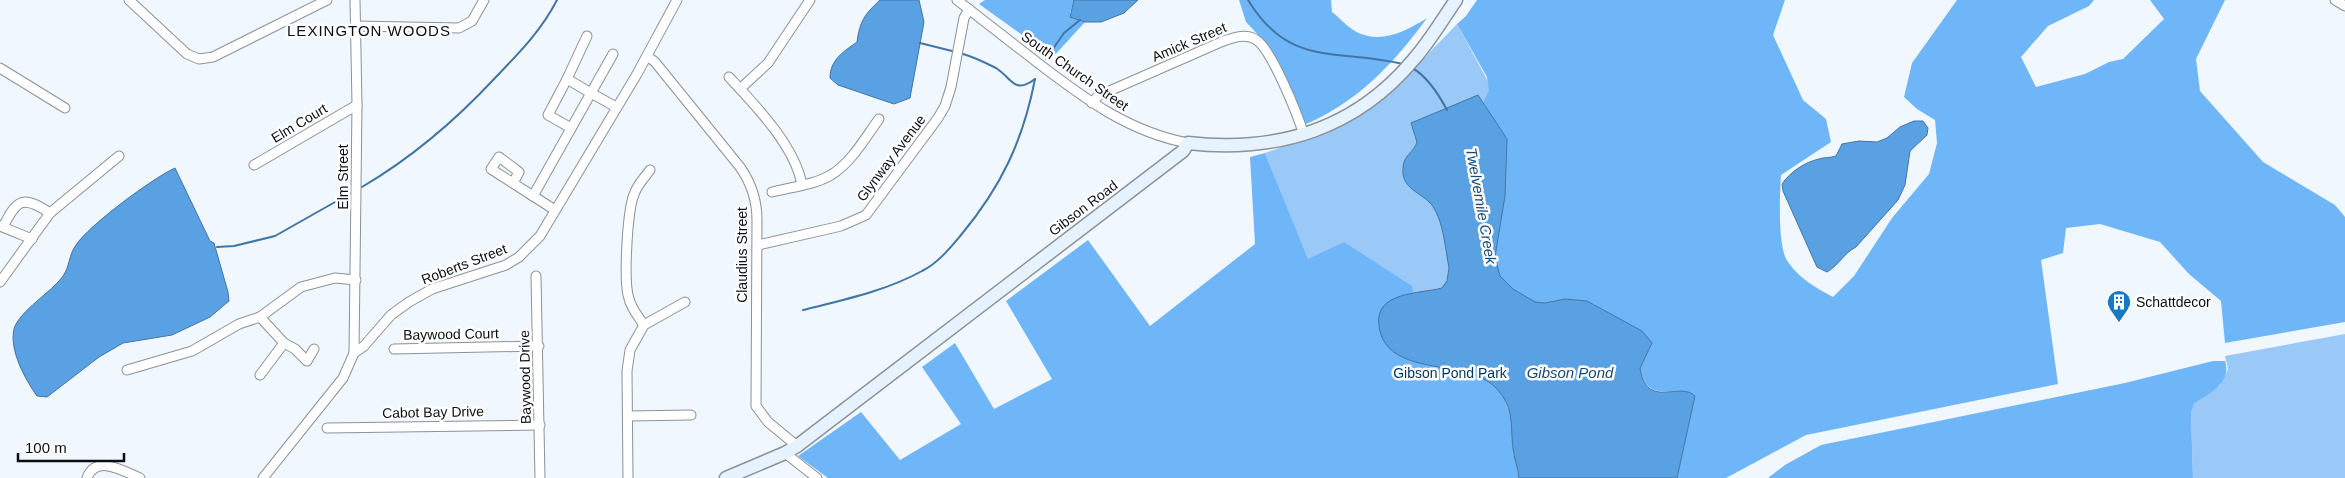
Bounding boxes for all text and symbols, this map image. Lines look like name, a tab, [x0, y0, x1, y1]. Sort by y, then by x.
street label: Amick Street	[1149, 19, 1229, 65]
district label: LEXINGTON WOODS	[287, 22, 451, 39]
street label: South Church Street	[1018, 28, 1132, 114]
street label: Elm Court	[268, 100, 330, 146]
street label: Glynway Avenue	[853, 111, 929, 204]
street label: Elm Street	[335, 144, 351, 210]
water label: Twelvemile Creek	[1463, 146, 1500, 267]
street label: Gibson Road	[1046, 177, 1120, 239]
street label: Claudius Street	[734, 207, 750, 303]
street label: Roberts Street	[419, 240, 509, 288]
building icon: Schattdecor	[2106, 289, 2132, 323]
place label: Schattdecor	[2136, 294, 2211, 310]
street label: Baywood Court	[403, 325, 499, 343]
street label: Baywood Drive	[516, 330, 534, 424]
water label: Gibson Pond	[1527, 364, 1614, 381]
park label: Gibson Pond Park	[1393, 365, 1508, 381]
street label: Cabot Bay Drive	[382, 403, 484, 421]
scale bar	[18, 430, 124, 462]
text: 100 m	[25, 439, 67, 456]

